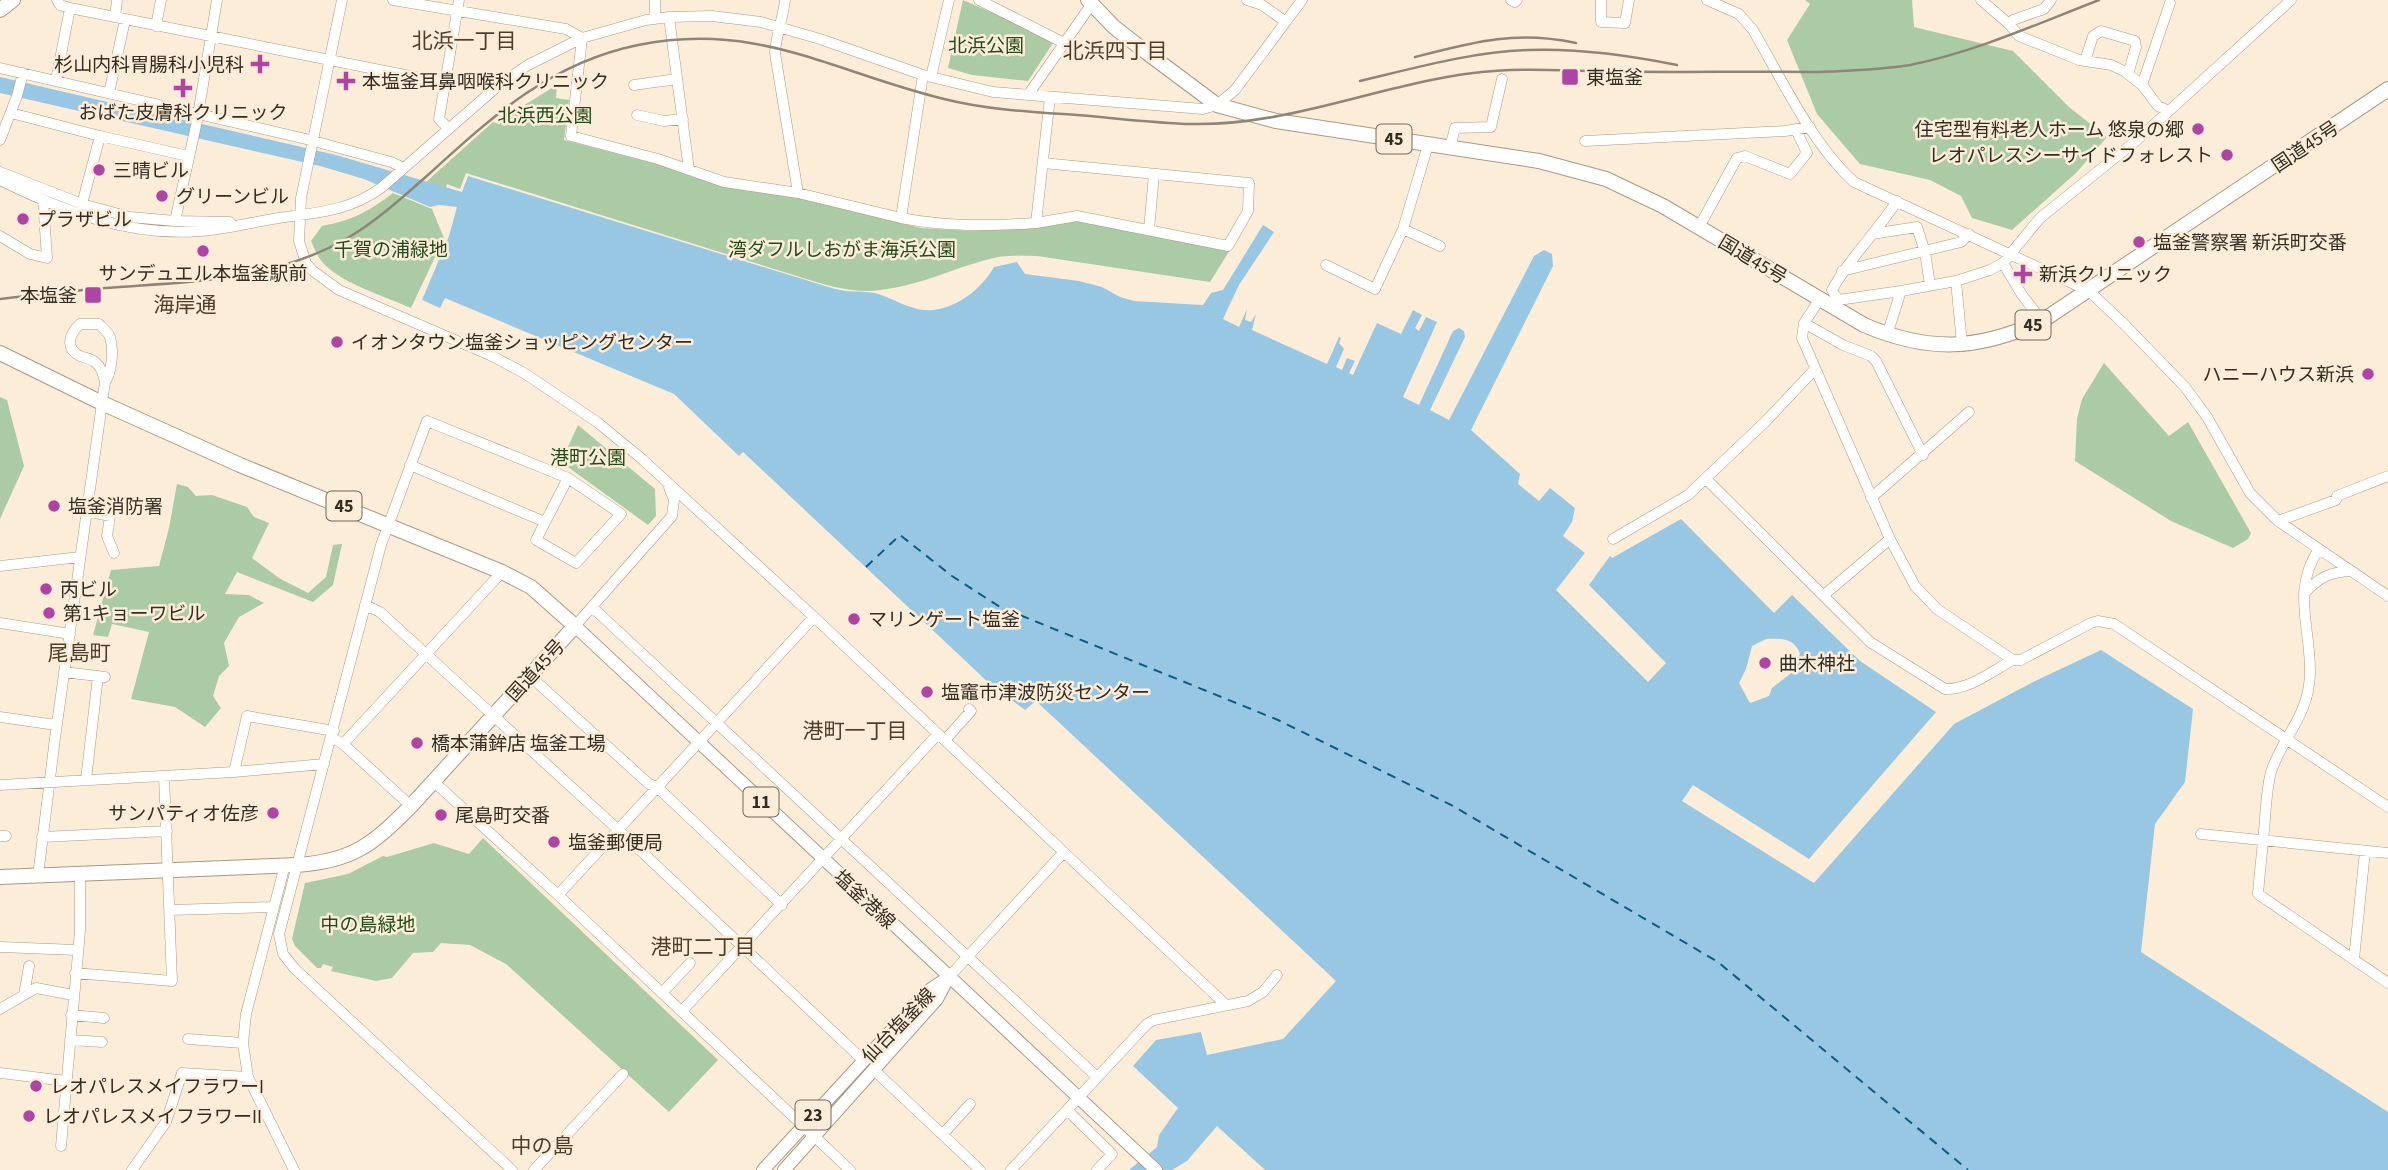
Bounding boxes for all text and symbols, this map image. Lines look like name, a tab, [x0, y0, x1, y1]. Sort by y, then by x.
district label: 北浜一丁目	[412, 26, 517, 56]
park label: 北浜公園	[948, 33, 1024, 60]
district label: 北浜四丁目	[1063, 36, 1168, 66]
place label: 杉山内科胃腸科小児科	[54, 52, 244, 79]
marker: 杉山内科胃腸科小児科	[250, 54, 270, 74]
place label: 東塩釜	[1586, 65, 1643, 92]
marker: 東塩釜	[1560, 67, 1580, 87]
place label: 本塩釜耳鼻咽喉科クリニック	[362, 69, 609, 96]
marker: 本塩釜耳鼻咽喉科クリニック	[336, 71, 356, 91]
marker: おばた皮膚科クリニック	[173, 78, 193, 98]
place label: おばた皮膚科クリニック	[78, 100, 288, 127]
park label: 北浜西公園	[497, 103, 593, 130]
street label: 国道45号	[2267, 115, 2345, 180]
place label: 住宅型有料老人ホーム 悠泉の郷	[1915, 117, 2184, 144]
marker: 住宅型有料老人ホーム 悠泉の郷	[2190, 121, 2206, 137]
road number: 45	[1376, 124, 1412, 154]
place label: レオパレスシーサイドフォレスト	[1928, 143, 2213, 170]
marker: レオパレスシーサイドフォレスト	[2219, 147, 2235, 163]
place label: 三晴ビル	[113, 158, 189, 185]
marker: 三晴ビル	[91, 162, 107, 178]
place label: グリーンビル	[176, 184, 289, 211]
marker: グリーンビル	[154, 188, 170, 204]
place label: プラザビル	[37, 207, 132, 234]
marker: プラザビル	[15, 211, 31, 227]
street label: 国道45号	[1713, 229, 1792, 291]
place label: 塩釜警察署 新浜町交番	[2153, 230, 2347, 257]
marker: 塩釜警察署 新浜町交番	[2131, 234, 2147, 250]
park label: 千賀の浦緑地	[334, 237, 448, 264]
park label: 湾ダフルしおがま海浜公園	[728, 237, 956, 264]
marker: サンデュエル本塩釜駅前	[195, 243, 211, 259]
place label: サンデュエル本塩釜駅前	[98, 261, 308, 288]
place label: 新浜クリニック	[2039, 262, 2172, 289]
marker: 新浜クリニック	[2013, 264, 2033, 284]
place label: 本塩釜	[20, 283, 77, 310]
marker: 本塩釜	[83, 285, 103, 305]
district label: 海岸通	[154, 290, 217, 320]
road number: 45	[2016, 310, 2050, 340]
place label: イオンタウン塩釜ショッピングセンター	[351, 330, 693, 357]
marker: イオンタウン塩釜ショッピングセンター	[329, 334, 345, 350]
place label: ハニーハウス新浜	[2202, 362, 2354, 389]
marker: ハニーハウス新浜	[2360, 366, 2376, 382]
park label: 港町公園	[550, 445, 626, 472]
road number: 45	[326, 492, 362, 520]
place label: 塩釜消防署	[68, 494, 163, 521]
marker: 塩釜消防署	[46, 498, 62, 514]
place label: 丙ビル	[60, 577, 117, 604]
marker: 丙ビル	[38, 581, 54, 597]
place label: 第1キョーワビル	[63, 601, 205, 628]
marker: 第1キョーワビル	[41, 605, 57, 621]
place label: マリンゲート塩釜	[868, 607, 1020, 634]
marker: マリンゲート塩釜	[846, 611, 862, 627]
street label: 国道45号	[501, 634, 572, 708]
district label: 尾島町	[48, 638, 111, 668]
place label: 曲木神社	[1779, 651, 1855, 678]
marker: 曲木神社	[1757, 655, 1773, 671]
place label: 塩竈市津波防災センター	[941, 680, 1150, 707]
marker: 塩竈市津波防災センター	[919, 684, 935, 700]
district label: 港町一丁目	[803, 716, 908, 746]
place label: 橋本蒲鉾店 塩釜工場	[431, 731, 606, 758]
marker: 橋本蒲鉾店 塩釜工場	[409, 735, 425, 751]
road number: 11	[744, 788, 778, 816]
place label: サンパティオ佐彦	[108, 801, 259, 828]
place label: 尾島町交番	[455, 803, 550, 830]
marker: サンパティオ佐彦	[265, 805, 281, 821]
marker: 尾島町交番	[433, 807, 449, 823]
place label: 塩釜郵便局	[568, 830, 663, 857]
marker: 塩釜郵便局	[546, 834, 562, 850]
street label: 塩釜港線	[827, 864, 901, 936]
park label: 中の島緑地	[320, 912, 416, 939]
district label: 港町二丁目	[651, 932, 756, 962]
street label: 仙台塩釜線	[856, 982, 942, 1070]
place label: レオパレスメイフラワーI	[50, 1074, 264, 1101]
marker: レオパレスメイフラワーI	[28, 1078, 44, 1094]
road number: 23	[796, 1100, 830, 1130]
place label: レオパレスメイフラワーII	[43, 1104, 262, 1131]
marker: レオパレスメイフラワーII	[21, 1108, 37, 1124]
district label: 中の島	[511, 1131, 574, 1161]

